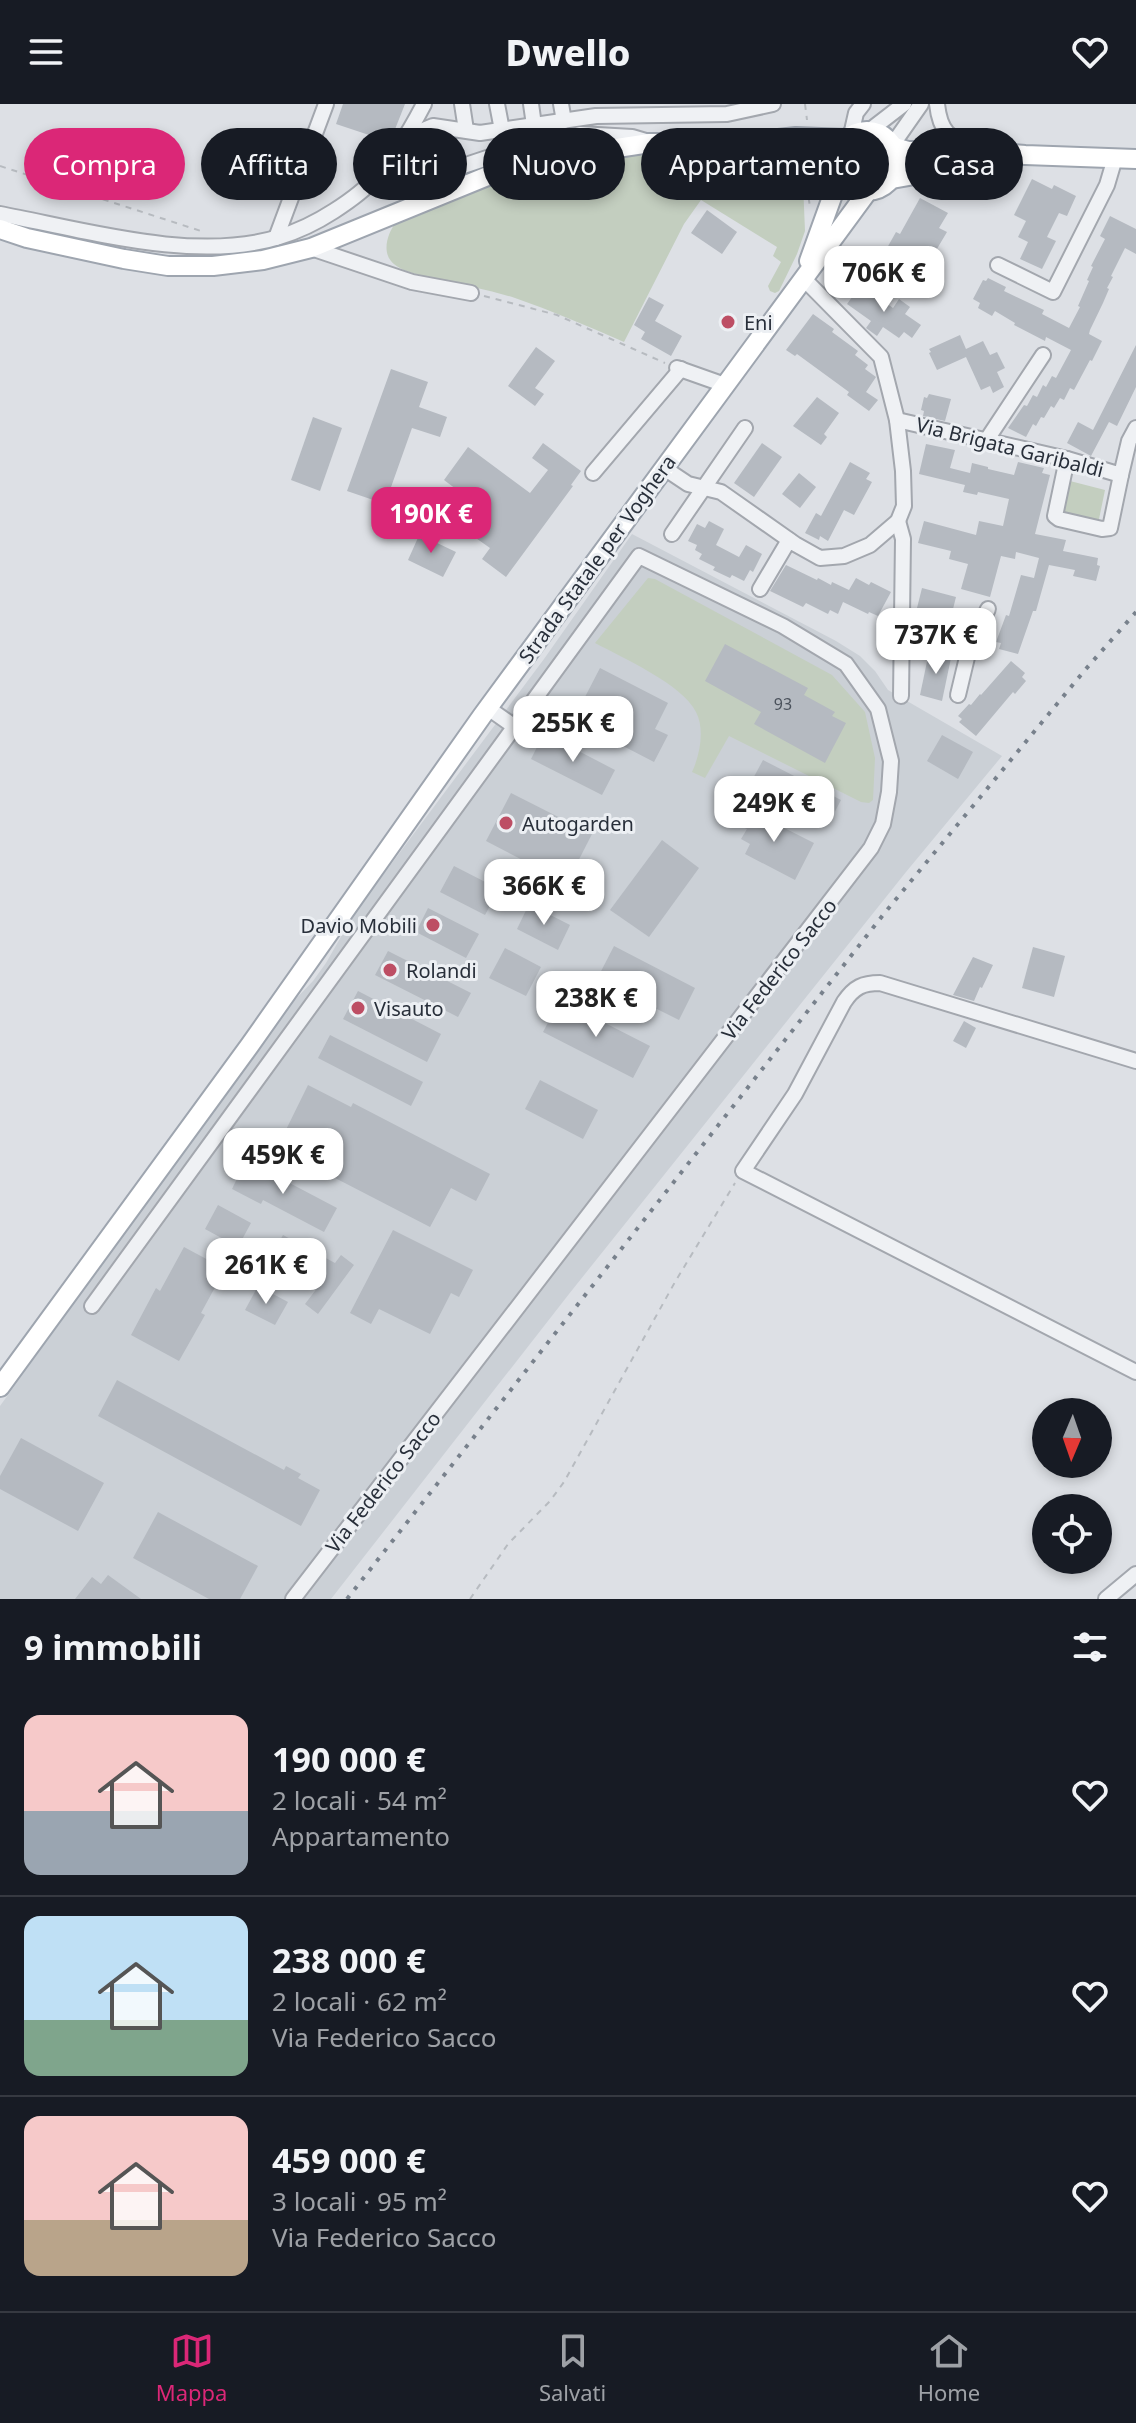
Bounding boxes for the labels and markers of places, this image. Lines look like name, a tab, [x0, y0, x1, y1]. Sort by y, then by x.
pin: 706K €	[819, 246, 949, 314]
place label: Eni	[744, 309, 773, 336]
marker: Eni	[719, 313, 737, 331]
pin: 190K €	[366, 487, 496, 555]
pin: 737K €	[871, 608, 1001, 676]
pin: 255K €	[508, 696, 638, 764]
pin: 249K €	[709, 776, 839, 844]
place label: Autogarden	[522, 810, 634, 837]
marker: Autogarden	[497, 814, 515, 832]
pin: 366K €	[479, 859, 609, 927]
place label: Davio Mobili	[301, 912, 417, 939]
marker: Davio Mobili	[424, 916, 442, 934]
place label: Rolandi	[406, 957, 477, 984]
marker: Rolandi	[381, 961, 399, 979]
pin: 238K €	[531, 971, 661, 1039]
place label: Visauto	[374, 995, 444, 1022]
marker: Visauto	[349, 999, 367, 1017]
pin: 459K €	[218, 1128, 348, 1196]
pin: 261K €	[201, 1238, 331, 1306]

